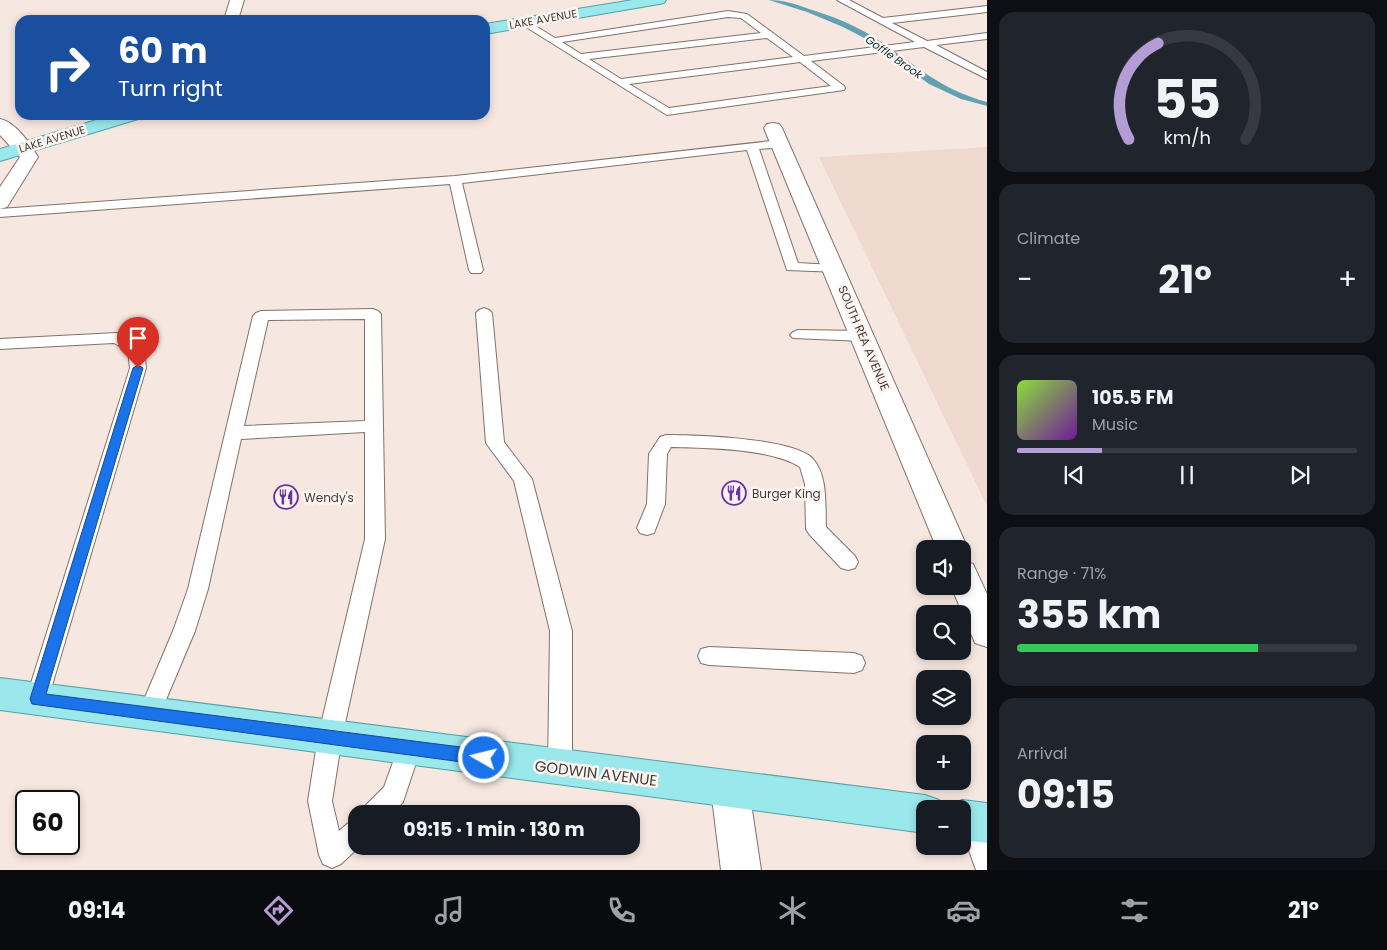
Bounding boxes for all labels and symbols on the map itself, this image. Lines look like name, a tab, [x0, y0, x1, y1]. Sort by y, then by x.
street label: LAKE AVENUE	[508, 5, 578, 33]
water label: Goffle Brook	[862, 31, 927, 83]
street label: LAKE AVENUE	[17, 121, 87, 157]
street label: SOUTH REA AVENUE	[834, 283, 894, 393]
pin	[117, 317, 159, 368]
restaurant icon: Burger King	[721, 480, 747, 506]
restaurant icon: Wendy's	[273, 484, 299, 510]
place label: Burger King	[752, 485, 821, 502]
place label: Wendy's	[304, 489, 354, 506]
position arrow	[457, 731, 509, 783]
street label: GODWIN AVENUE	[534, 755, 658, 791]
speed limit sign: 60	[15, 790, 80, 855]

